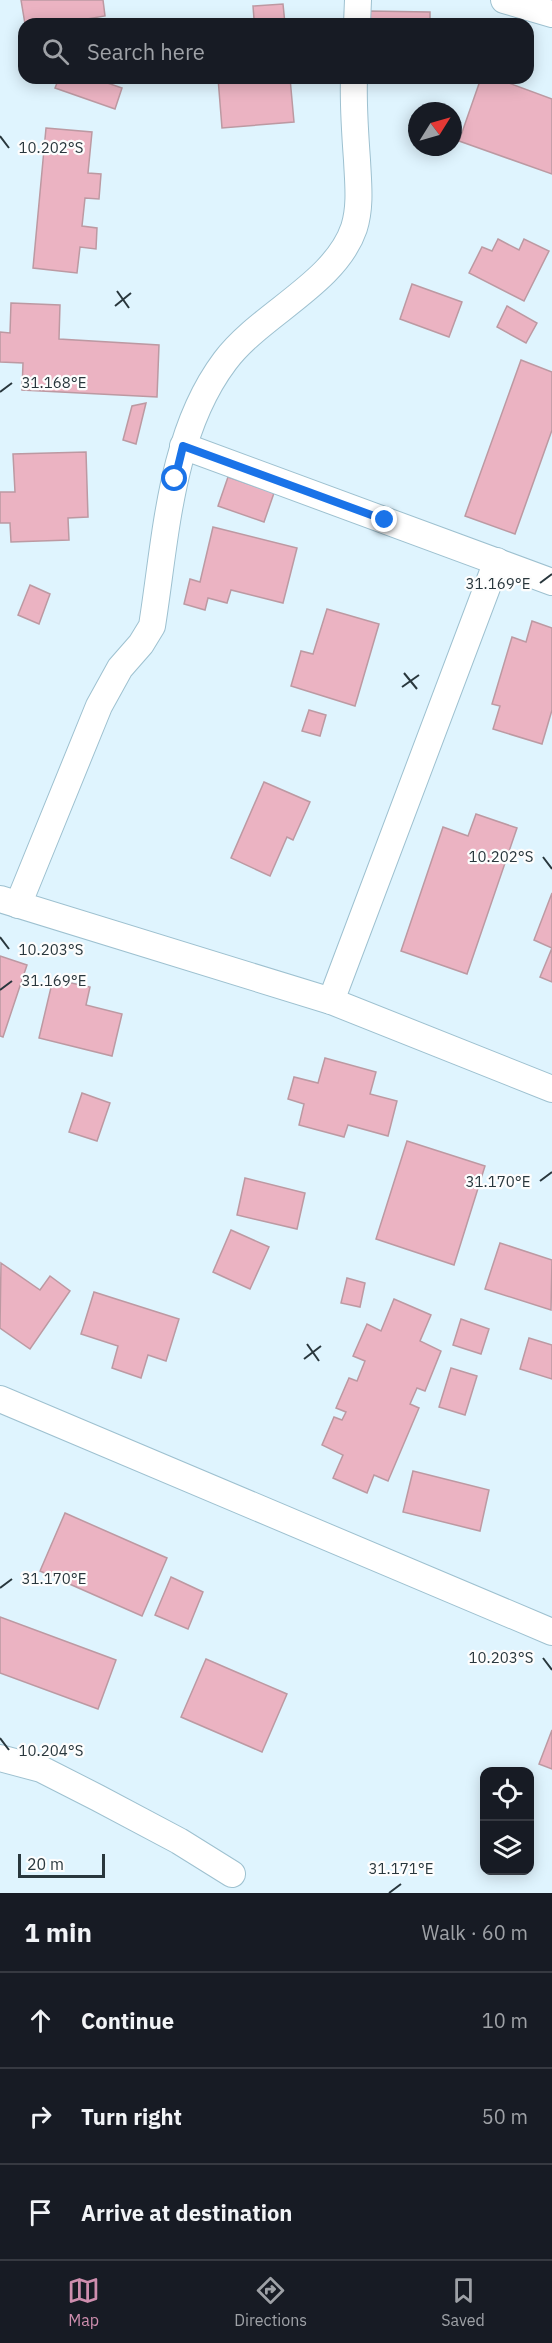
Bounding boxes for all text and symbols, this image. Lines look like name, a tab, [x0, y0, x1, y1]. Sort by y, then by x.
search box	[18, 18, 534, 84]
icon: search	[39, 35, 72, 68]
text: Search here	[87, 37, 205, 66]
north arrow	[408, 102, 462, 156]
text: 10.202°S	[19, 138, 83, 157]
text: 31.168°E	[22, 373, 86, 392]
route start	[161, 465, 187, 491]
route end	[371, 506, 397, 532]
text: 31.169°E	[466, 574, 530, 593]
text: 10.202°S	[469, 847, 533, 866]
text: 10.203°S	[19, 940, 83, 959]
text: 31.169°E	[22, 971, 86, 990]
text: 31.170°E	[466, 1172, 530, 1191]
text: 31.170°E	[22, 1569, 86, 1588]
text: 10.203°S	[469, 1648, 533, 1667]
text: 10.204°S	[19, 1741, 83, 1760]
map controls	[480, 1767, 534, 1875]
button: locate	[480, 1767, 534, 1821]
button: layers	[480, 1821, 534, 1875]
scale bar	[18, 1851, 105, 1878]
text: 20 m	[27, 1854, 64, 1874]
text: 31.171°E	[369, 1859, 433, 1878]
text: 1 min	[24, 1915, 92, 1949]
text: Walk · 60 m	[422, 1919, 528, 1946]
icon: ahead	[24, 2004, 57, 2037]
text: Continue	[81, 2006, 174, 2035]
text: 10 m	[482, 2007, 528, 2034]
icon: right	[24, 2100, 57, 2133]
text: Turn right	[81, 2102, 182, 2131]
text: 50 m	[482, 2103, 528, 2130]
icon: arrive	[24, 2196, 57, 2229]
text: Arrive at destination	[81, 2198, 292, 2227]
tab: Map	[67, 2274, 100, 2330]
tab: Directions	[234, 2274, 307, 2330]
tab: Saved	[441, 2274, 485, 2330]

